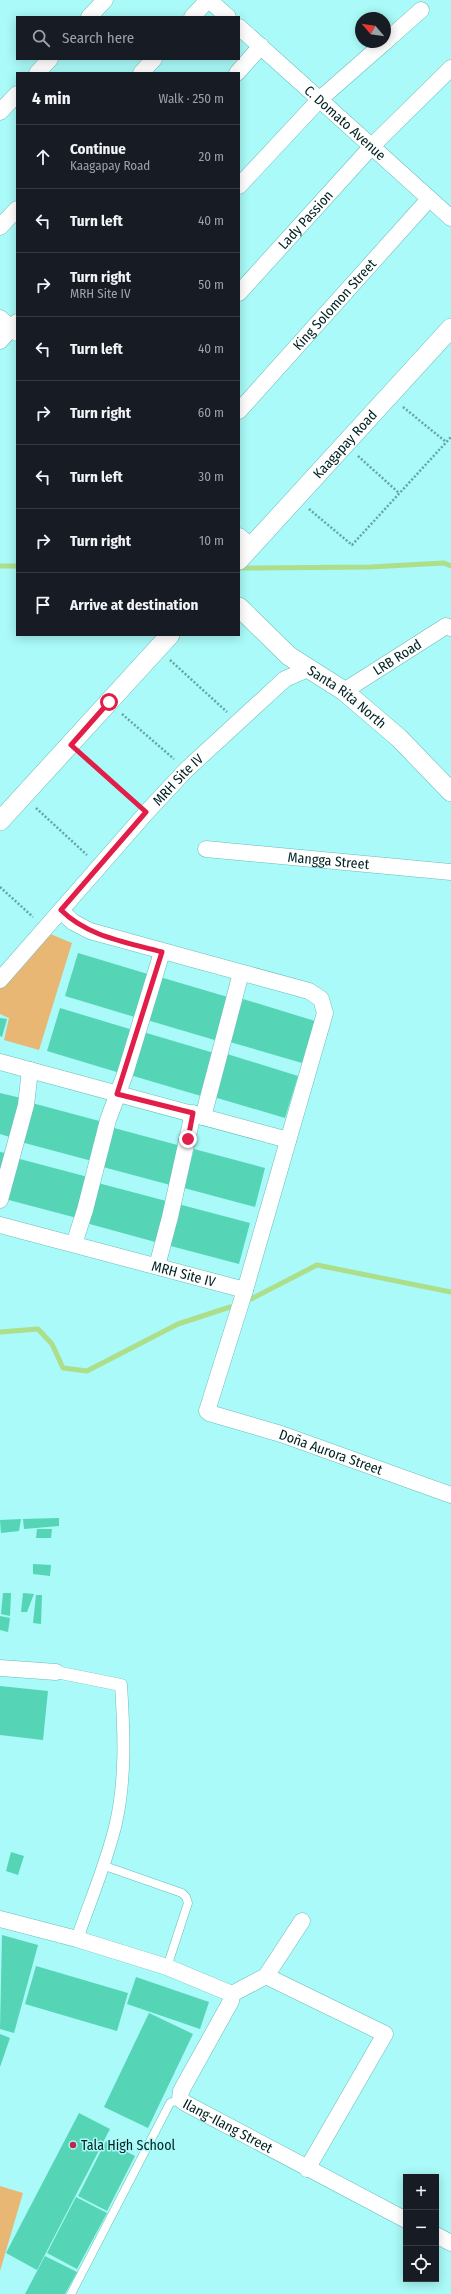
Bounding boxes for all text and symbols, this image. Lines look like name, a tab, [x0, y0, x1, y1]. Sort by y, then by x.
north arrow	[355, 12, 391, 48]
search box	[16, 16, 240, 60]
icon: search	[30, 27, 52, 49]
text: Search here	[62, 29, 134, 47]
street label: C. Domato Avenue	[301, 82, 389, 164]
text: 4 min	[32, 88, 71, 109]
text: Walk · 250 m	[159, 91, 224, 106]
text: Continue	[70, 140, 126, 158]
icon: ahead	[32, 146, 54, 168]
text: 20 m	[198, 149, 224, 164]
text: Kaagapay Road	[70, 158, 150, 173]
street label: Lady Passion	[275, 187, 337, 253]
icon: left	[32, 210, 54, 232]
text: Turn left	[70, 212, 123, 230]
text: 40 m	[198, 213, 224, 228]
street label: King Solomon Street	[289, 255, 380, 354]
text: Turn right	[70, 268, 131, 286]
icon: right	[32, 274, 54, 296]
text: 50 m	[198, 277, 224, 292]
text: MRH Site IV	[70, 286, 131, 301]
icon: left	[32, 338, 54, 360]
text: Turn left	[70, 340, 123, 358]
text: 40 m	[198, 341, 224, 356]
icon: right	[32, 402, 54, 424]
text: Turn right	[70, 404, 131, 422]
text: 60 m	[198, 405, 224, 420]
street label: Kaagapay Road	[310, 407, 381, 482]
icon: left	[32, 466, 54, 488]
text: Turn left	[70, 468, 123, 486]
text: 30 m	[198, 469, 224, 484]
icon: right	[32, 530, 54, 552]
text: Turn right	[70, 532, 131, 550]
text: 10 m	[199, 533, 224, 548]
icon: arrive	[32, 594, 54, 616]
text: Arrive at destination	[70, 596, 198, 614]
street label: LRB Road	[370, 636, 425, 679]
street label: Santa Rita North	[304, 662, 390, 732]
route start	[100, 693, 118, 711]
street label: MRH Site IV	[149, 750, 208, 809]
street label: Mangga Street	[287, 849, 370, 873]
route end	[179, 1130, 197, 1148]
street label: MRH Site IV	[150, 1258, 218, 1291]
street label: Doña Aurora Street	[277, 1426, 385, 1479]
street label: Ilang-Ilang Street	[180, 2095, 276, 2157]
place label: Tala High School	[81, 2137, 176, 2154]
marker: Tala High School	[68, 2140, 78, 2150]
map controls	[403, 2174, 439, 2282]
button: +	[403, 2174, 439, 2210]
button: −	[403, 2210, 439, 2246]
button: locate	[403, 2246, 439, 2282]

